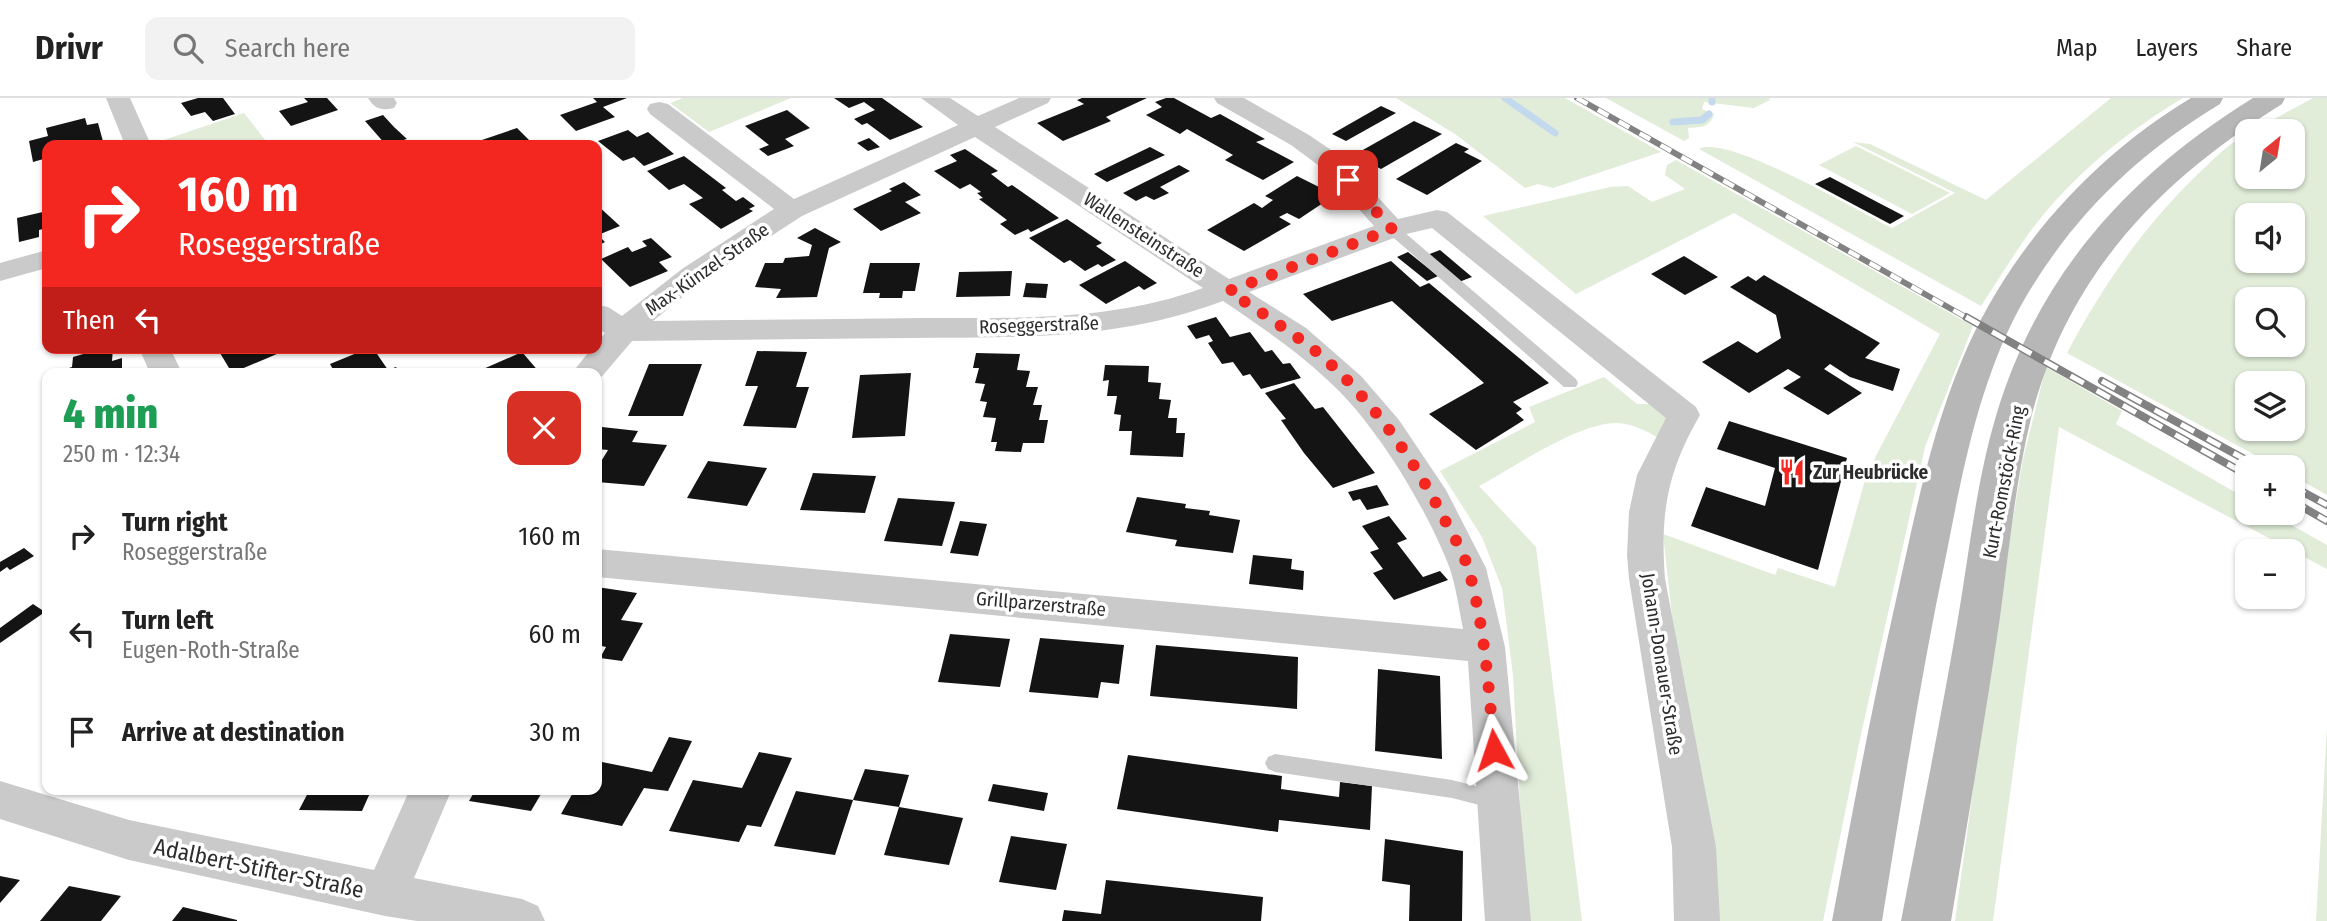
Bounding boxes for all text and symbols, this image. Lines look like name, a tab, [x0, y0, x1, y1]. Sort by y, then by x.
search box	[145, 17, 635, 80]
text: Drivr	[35, 28, 103, 68]
icon: search	[169, 29, 207, 67]
text: Search here	[225, 33, 350, 64]
text: Map	[2056, 34, 2098, 62]
text: Layers	[2136, 34, 2198, 62]
text: Share	[2236, 34, 2292, 62]
north arrow	[2235, 119, 2305, 189]
map controls	[2235, 119, 2305, 609]
pin	[1318, 150, 1378, 210]
icon: arrive	[1329, 161, 1367, 199]
text: 160 m	[178, 165, 299, 224]
icon: right	[63, 168, 154, 259]
street label: Wallensteinstraße	[1079, 187, 1209, 283]
button: sound	[2235, 203, 2305, 273]
street label: Max-Künzel-Straße	[641, 218, 773, 320]
text: Roseggerstraße	[178, 225, 380, 263]
button: search	[2235, 287, 2305, 357]
icon: left	[129, 301, 167, 339]
text: Then	[63, 305, 115, 336]
street label: Roseggerstraße	[979, 311, 1099, 339]
button: layers	[2235, 371, 2305, 441]
text: 4 min	[63, 389, 158, 439]
button: close	[507, 391, 581, 465]
street label: Kurt-Romstöck-Ring	[1978, 404, 2030, 560]
text: 250 m · 12:34	[63, 440, 180, 468]
button: +	[2235, 455, 2305, 525]
restaurant icon: Zur Heubrücke	[1777, 457, 1807, 487]
place label: Zur Heubrücke	[1813, 461, 1929, 484]
text: Turn right	[122, 507, 228, 538]
icon: right	[63, 517, 101, 555]
text: 160 m	[518, 521, 581, 552]
text: Roseggerstraße	[122, 538, 267, 566]
button: −	[2235, 539, 2305, 609]
street label: Johann-Donauer-Straße	[1636, 571, 1688, 757]
street label: Grillparzerstraße	[975, 587, 1107, 621]
text: Turn left	[122, 605, 214, 636]
icon: left	[63, 615, 101, 653]
text: 60 m	[528, 619, 581, 650]
text: Eugen-Roth-Straße	[122, 636, 300, 664]
icon: arrive	[63, 713, 101, 751]
position arrow	[1457, 713, 1531, 787]
text: Arrive at destination	[122, 717, 345, 748]
text: 30 m	[530, 717, 581, 748]
street label: Adalbert-Stifter-Straße	[152, 832, 366, 904]

